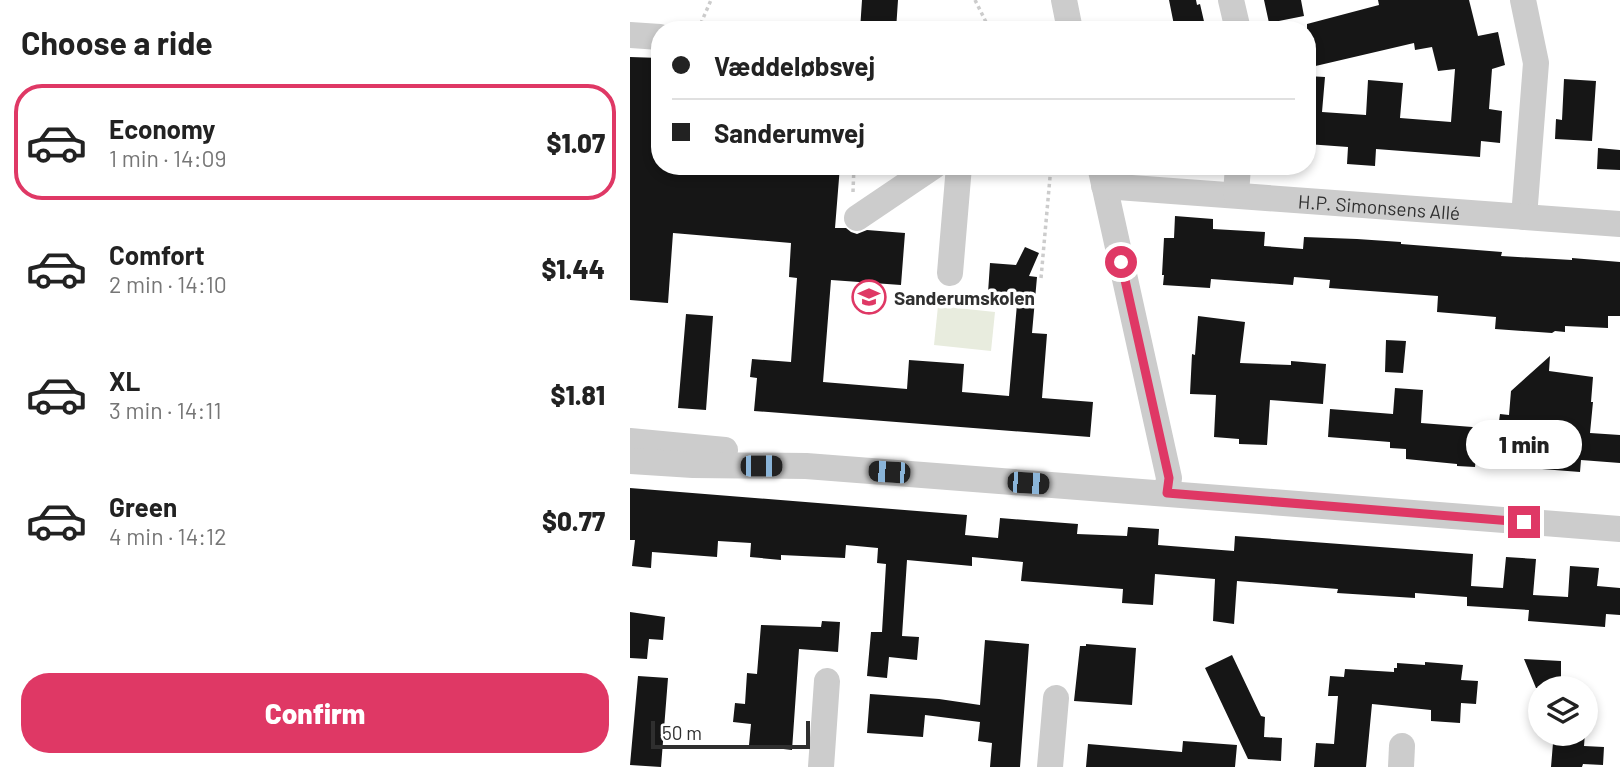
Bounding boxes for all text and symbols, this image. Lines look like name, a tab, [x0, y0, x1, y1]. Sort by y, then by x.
text: Choose a ride	[21, 23, 213, 61]
text: Væddeløbsvej	[714, 50, 875, 81]
icon: car	[25, 111, 88, 174]
text: Economy	[109, 113, 215, 144]
text: Sanderumvej	[714, 117, 865, 148]
text: $1.07	[546, 127, 605, 158]
text: 1 min · 14:09	[109, 144, 226, 172]
street label: H.P. Simonsens Allé	[1297, 189, 1461, 224]
icon: car	[25, 237, 88, 300]
text: Comfort	[109, 239, 205, 270]
route start	[1105, 246, 1137, 278]
text: $1.44	[541, 253, 605, 284]
text: 2 min · 14:10	[109, 270, 227, 298]
school or university icon: Sanderumskolen	[850, 278, 888, 316]
place label: Sanderumskolen	[894, 286, 1035, 309]
icon: car	[25, 363, 88, 426]
text: XL	[109, 365, 140, 396]
text: $1.81	[550, 379, 605, 410]
text: 3 min · 14:11	[109, 396, 221, 424]
callout: 1 min	[1466, 420, 1582, 470]
text: 1 min	[1499, 430, 1549, 458]
car	[741, 456, 783, 477]
car	[868, 460, 911, 484]
car	[1007, 471, 1050, 495]
icon: car	[25, 489, 88, 552]
text: Green	[109, 491, 177, 522]
text: $0.77	[542, 505, 605, 536]
route end	[1508, 506, 1540, 538]
text: 4 min · 14:12	[109, 522, 226, 550]
button: Confirm	[21, 673, 609, 753]
map controls	[1528, 676, 1598, 746]
button: layers	[1528, 676, 1598, 746]
scale bar	[651, 718, 810, 750]
text: 50 m	[662, 721, 702, 744]

